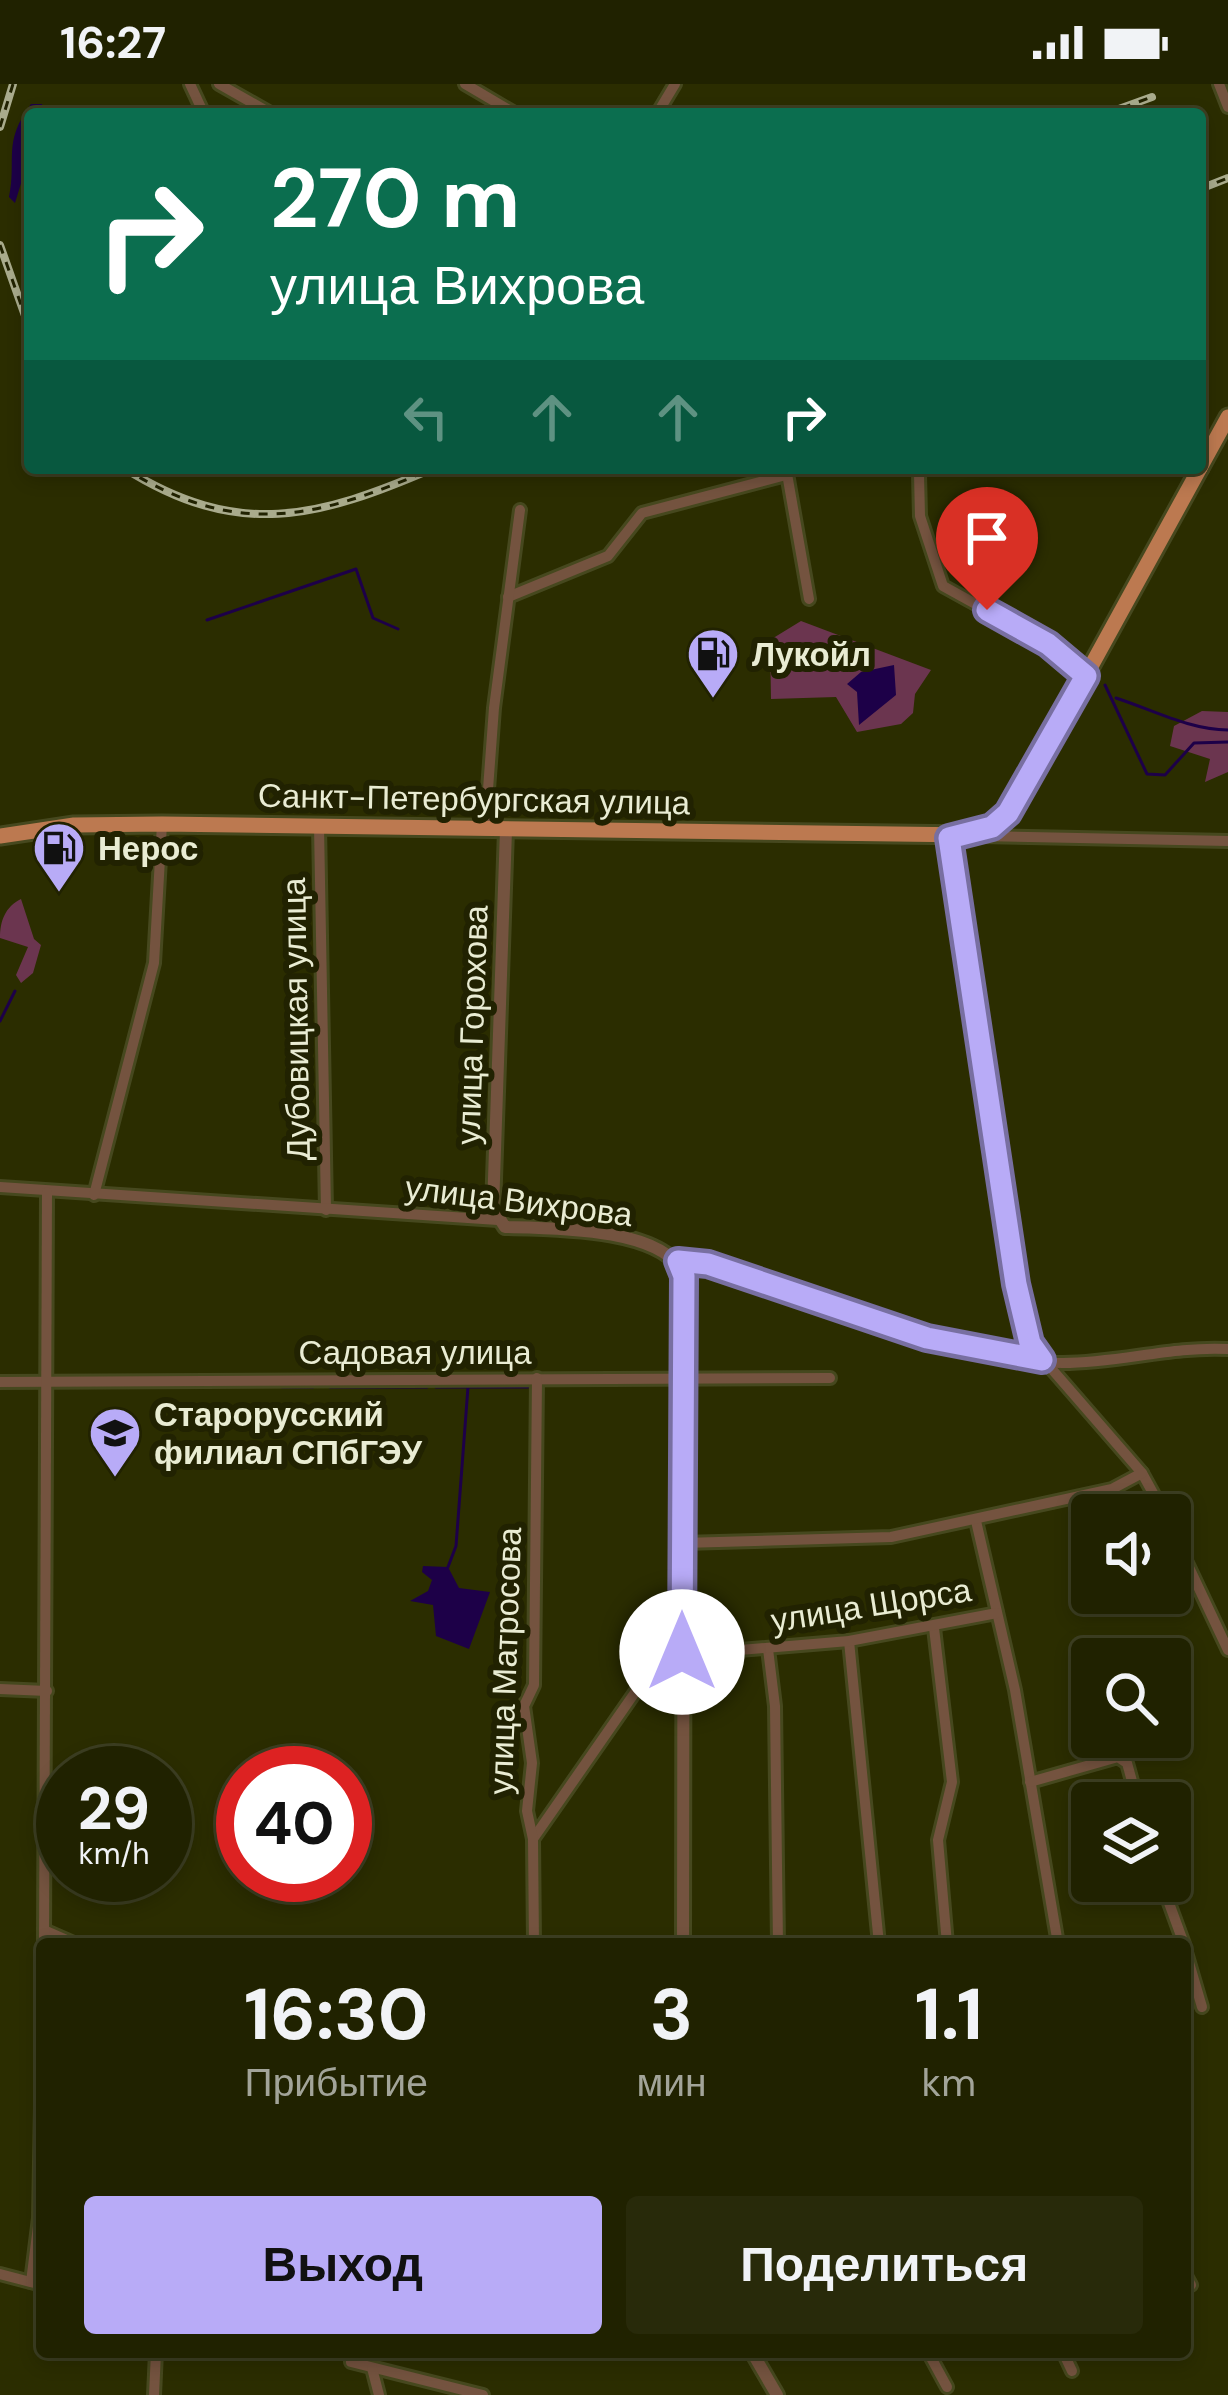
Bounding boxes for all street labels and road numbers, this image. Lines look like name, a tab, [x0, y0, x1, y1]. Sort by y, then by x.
street label: Санкт-Петербургская улица	[257, 774, 691, 824]
street label: Дубовицкая улица	[272, 877, 320, 1161]
street label: улица Горохова	[446, 904, 498, 1146]
street label: улица Вихрова	[403, 1166, 636, 1236]
street label: Садовая улица	[298, 1331, 532, 1374]
street label: улица Матросова	[479, 1526, 531, 1795]
street label: улица Щорса	[768, 1568, 975, 1642]

